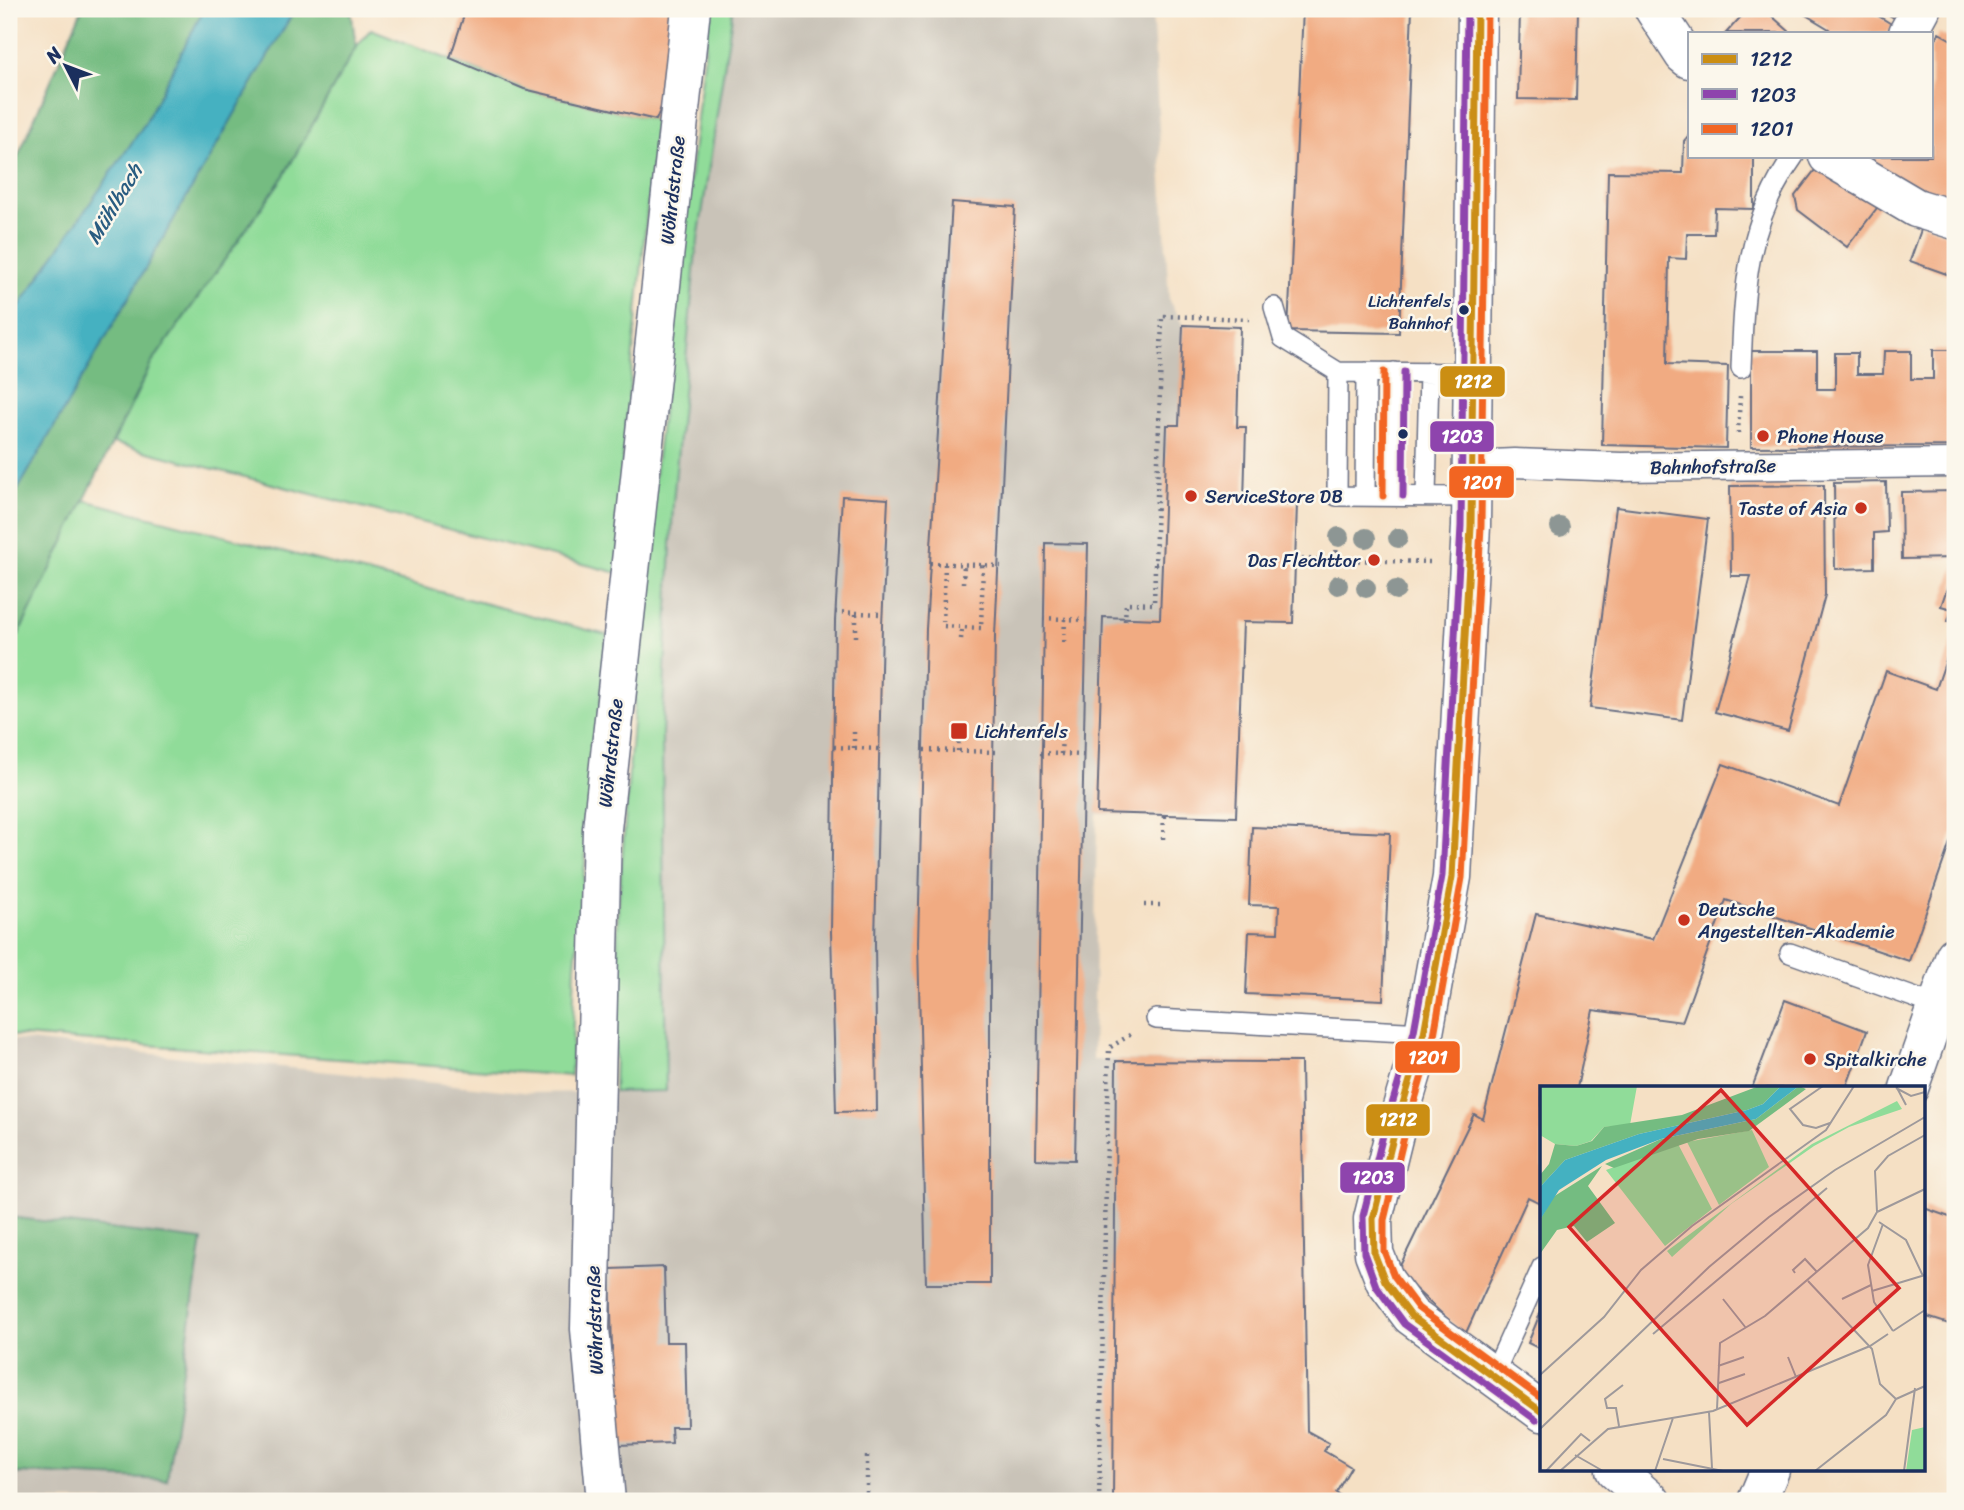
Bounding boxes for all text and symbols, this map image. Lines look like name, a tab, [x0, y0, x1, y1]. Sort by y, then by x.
north arrow	[32, 32, 102, 102]
legend	[1688, 32, 1932, 158]
text: N	[36, 38, 71, 72]
text: 1212	[1750, 40, 1792, 78]
text: 1203	[1750, 76, 1796, 114]
text: 1201	[1750, 110, 1793, 148]
street label: Wöhrdstraße	[650, 134, 695, 246]
water label: Mühlbach	[75, 155, 154, 252]
place label: Lichtenfels Bahnhof	[1368, 286, 1453, 338]
marker: Lichtenfels Bahnhof	[1457, 303, 1471, 317]
line badge: 1212	[1439, 365, 1506, 398]
text: 1212	[1454, 365, 1492, 398]
line badge: 1203	[1429, 420, 1495, 453]
text: 1203	[1441, 420, 1483, 453]
place label: Phone House	[1777, 420, 1884, 453]
unlabelled marker	[1396, 427, 1410, 441]
marker: Phone House	[1755, 428, 1771, 444]
street label: Bahnhofstraße	[1650, 449, 1777, 484]
line badge: 1201	[1448, 465, 1515, 499]
text: 1201	[1462, 466, 1502, 499]
place label: ServiceStore DB	[1205, 480, 1343, 513]
marker: ServiceStore DB	[1183, 488, 1199, 504]
place label: Taste of Asia	[1738, 492, 1847, 525]
marker: Taste of Asia	[1853, 500, 1869, 516]
place label: Das Flechttor	[1248, 544, 1361, 577]
marker: Das Flechttor	[1366, 552, 1382, 568]
street label: Wöhrdstraße	[588, 697, 633, 809]
place label: Lichtenfels	[975, 715, 1068, 748]
marker: Lichtenfels	[949, 721, 969, 741]
place label: Deutsche Angestellten-Akademie	[1697, 893, 1895, 948]
marker: Deutsche Angestellten-Akademie	[1676, 912, 1692, 928]
line badge: 1201	[1394, 1040, 1461, 1074]
text: 1201	[1408, 1041, 1448, 1074]
place label: Spitalkirche	[1824, 1043, 1927, 1076]
marker: Spitalkirche	[1802, 1051, 1818, 1067]
inset map	[1540, 1086, 1926, 1472]
line badge: 1212	[1365, 1103, 1431, 1137]
text: 1212	[1379, 1103, 1417, 1136]
line badge: 1203	[1339, 1161, 1406, 1194]
text: 1203	[1352, 1161, 1394, 1194]
street label: Wöhrdstraße	[576, 1265, 613, 1375]

